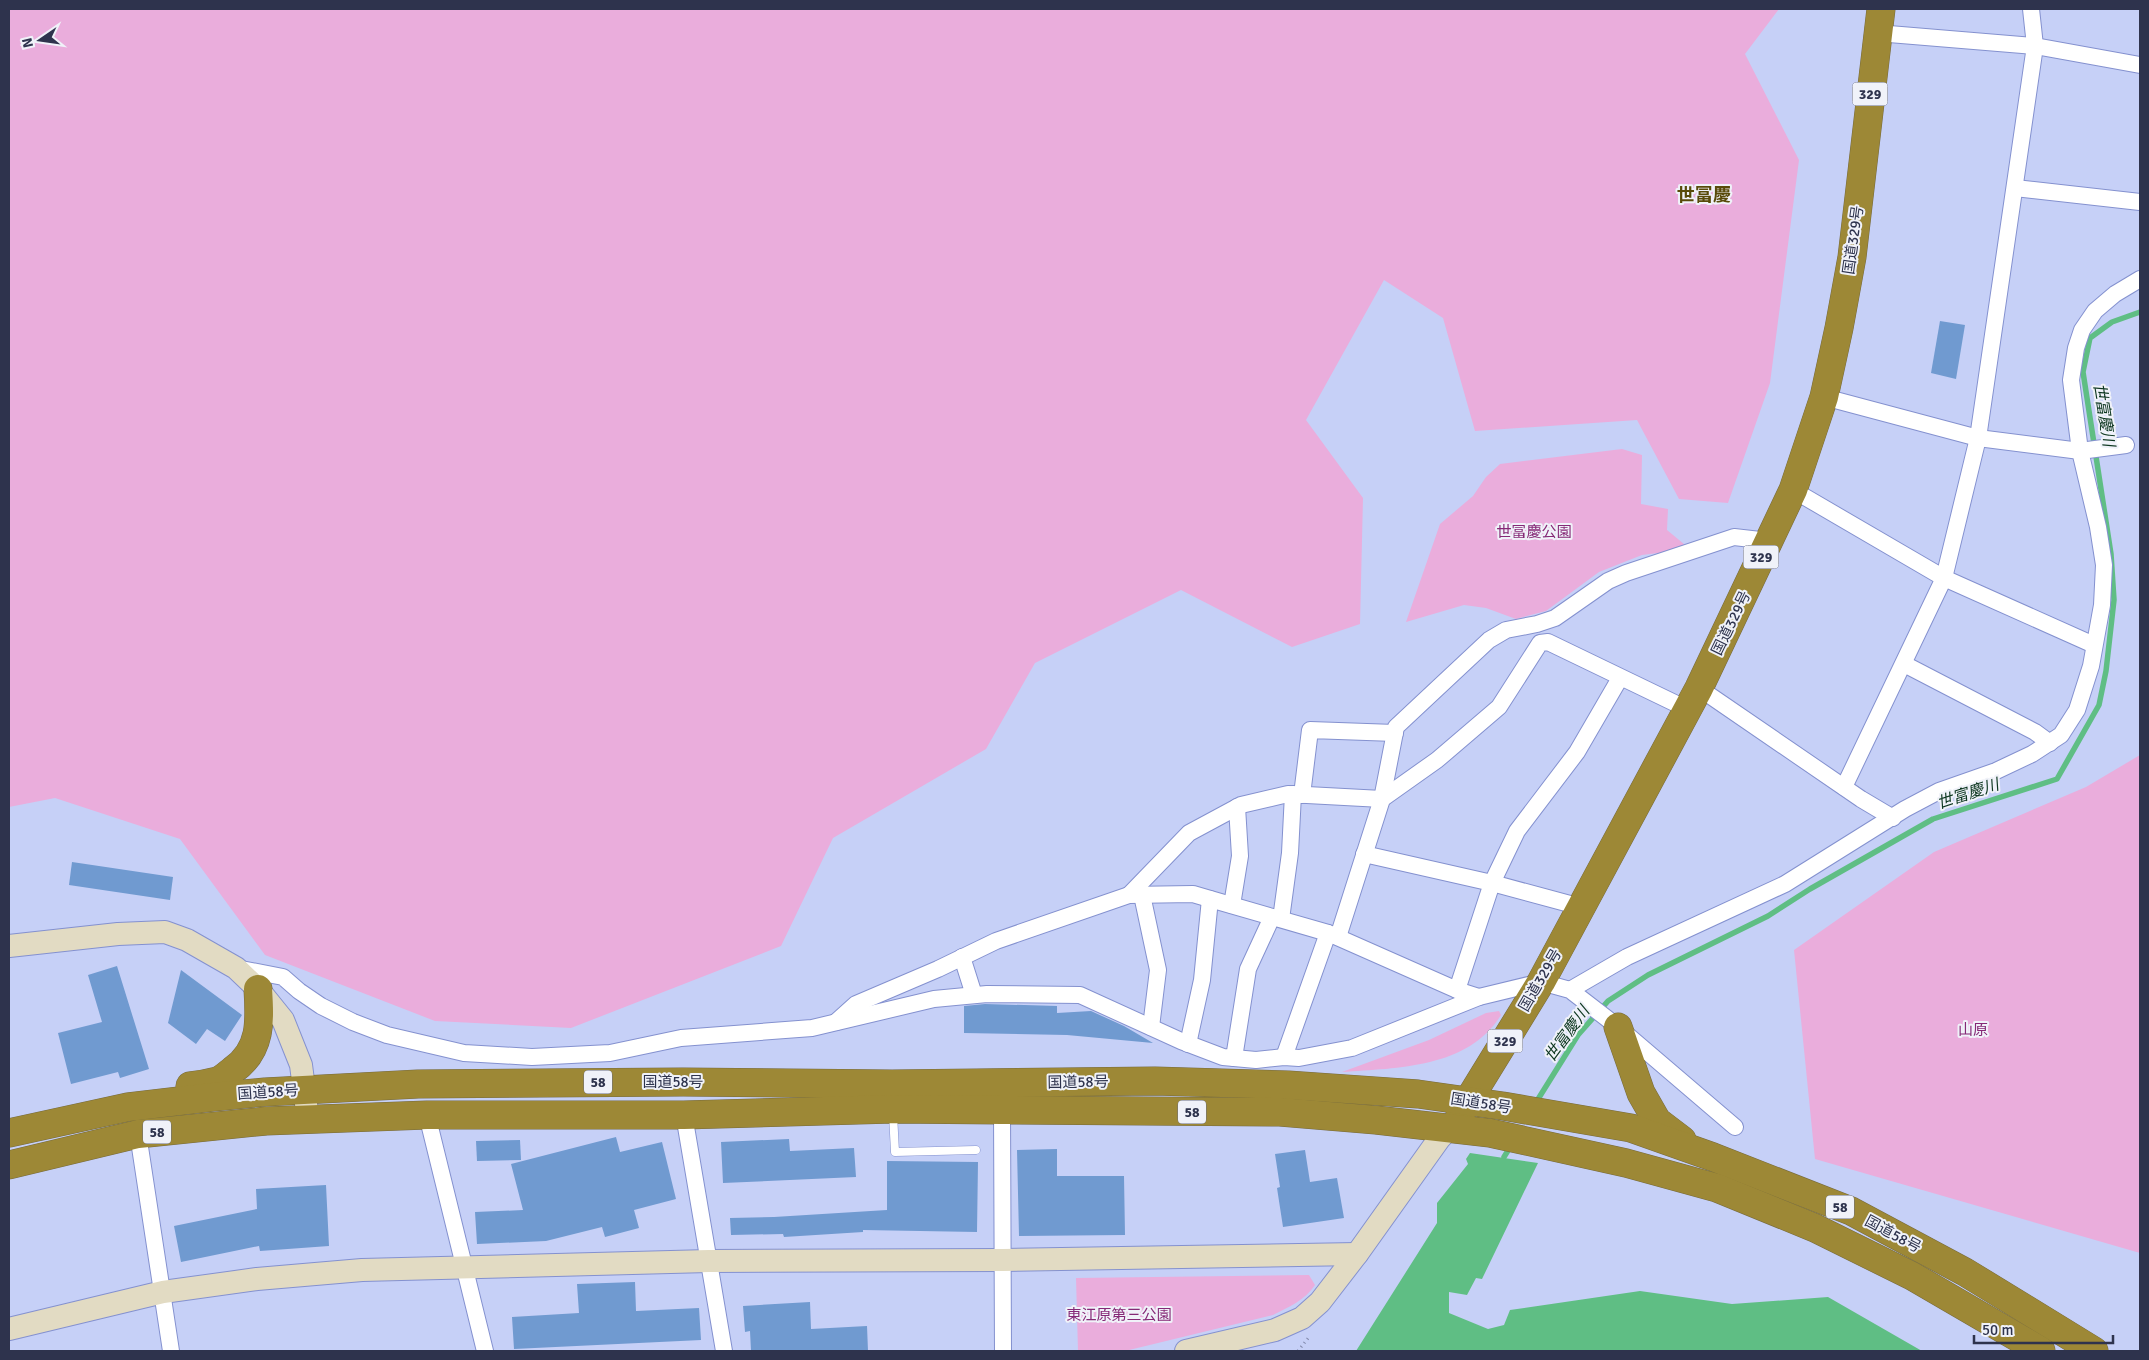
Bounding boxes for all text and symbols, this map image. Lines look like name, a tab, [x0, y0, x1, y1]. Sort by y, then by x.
north arrow	[15, 15, 65, 65]
text: N	[18, 36, 37, 49]
road number: 329	[1852, 82, 1888, 106]
district label: 世冨慶	[1677, 184, 1731, 206]
street label: 国道329号	[1839, 204, 1867, 276]
water label: 世富慶川	[2089, 382, 2119, 450]
park label: 世冨慶公園	[1496, 523, 1572, 541]
road number: 329	[1744, 546, 1778, 568]
street label: 国道329号	[1708, 588, 1754, 658]
water label: 世富慶川	[1934, 774, 2003, 813]
street label: 国道329号	[1515, 945, 1565, 1015]
water label: 世富慶川	[1540, 1001, 1595, 1066]
park label: 山原	[1958, 1021, 1988, 1039]
road number: 329	[1488, 1030, 1522, 1052]
road number: 58	[584, 1070, 612, 1094]
street label: 国道58号	[1047, 1072, 1109, 1092]
street label: 国道58号	[642, 1073, 704, 1091]
street label: 国道58号	[237, 1081, 299, 1103]
street label: 国道58号	[1449, 1089, 1513, 1117]
road number: 58	[1178, 1100, 1206, 1124]
road number: 58	[143, 1120, 171, 1144]
road number: 58	[1826, 1196, 1854, 1218]
street label: 国道58号	[1862, 1212, 1924, 1256]
park label: 東江原第三公園	[1066, 1306, 1172, 1324]
scale bar	[1974, 1312, 2113, 1344]
text: 50 m	[1982, 1321, 2013, 1339]

